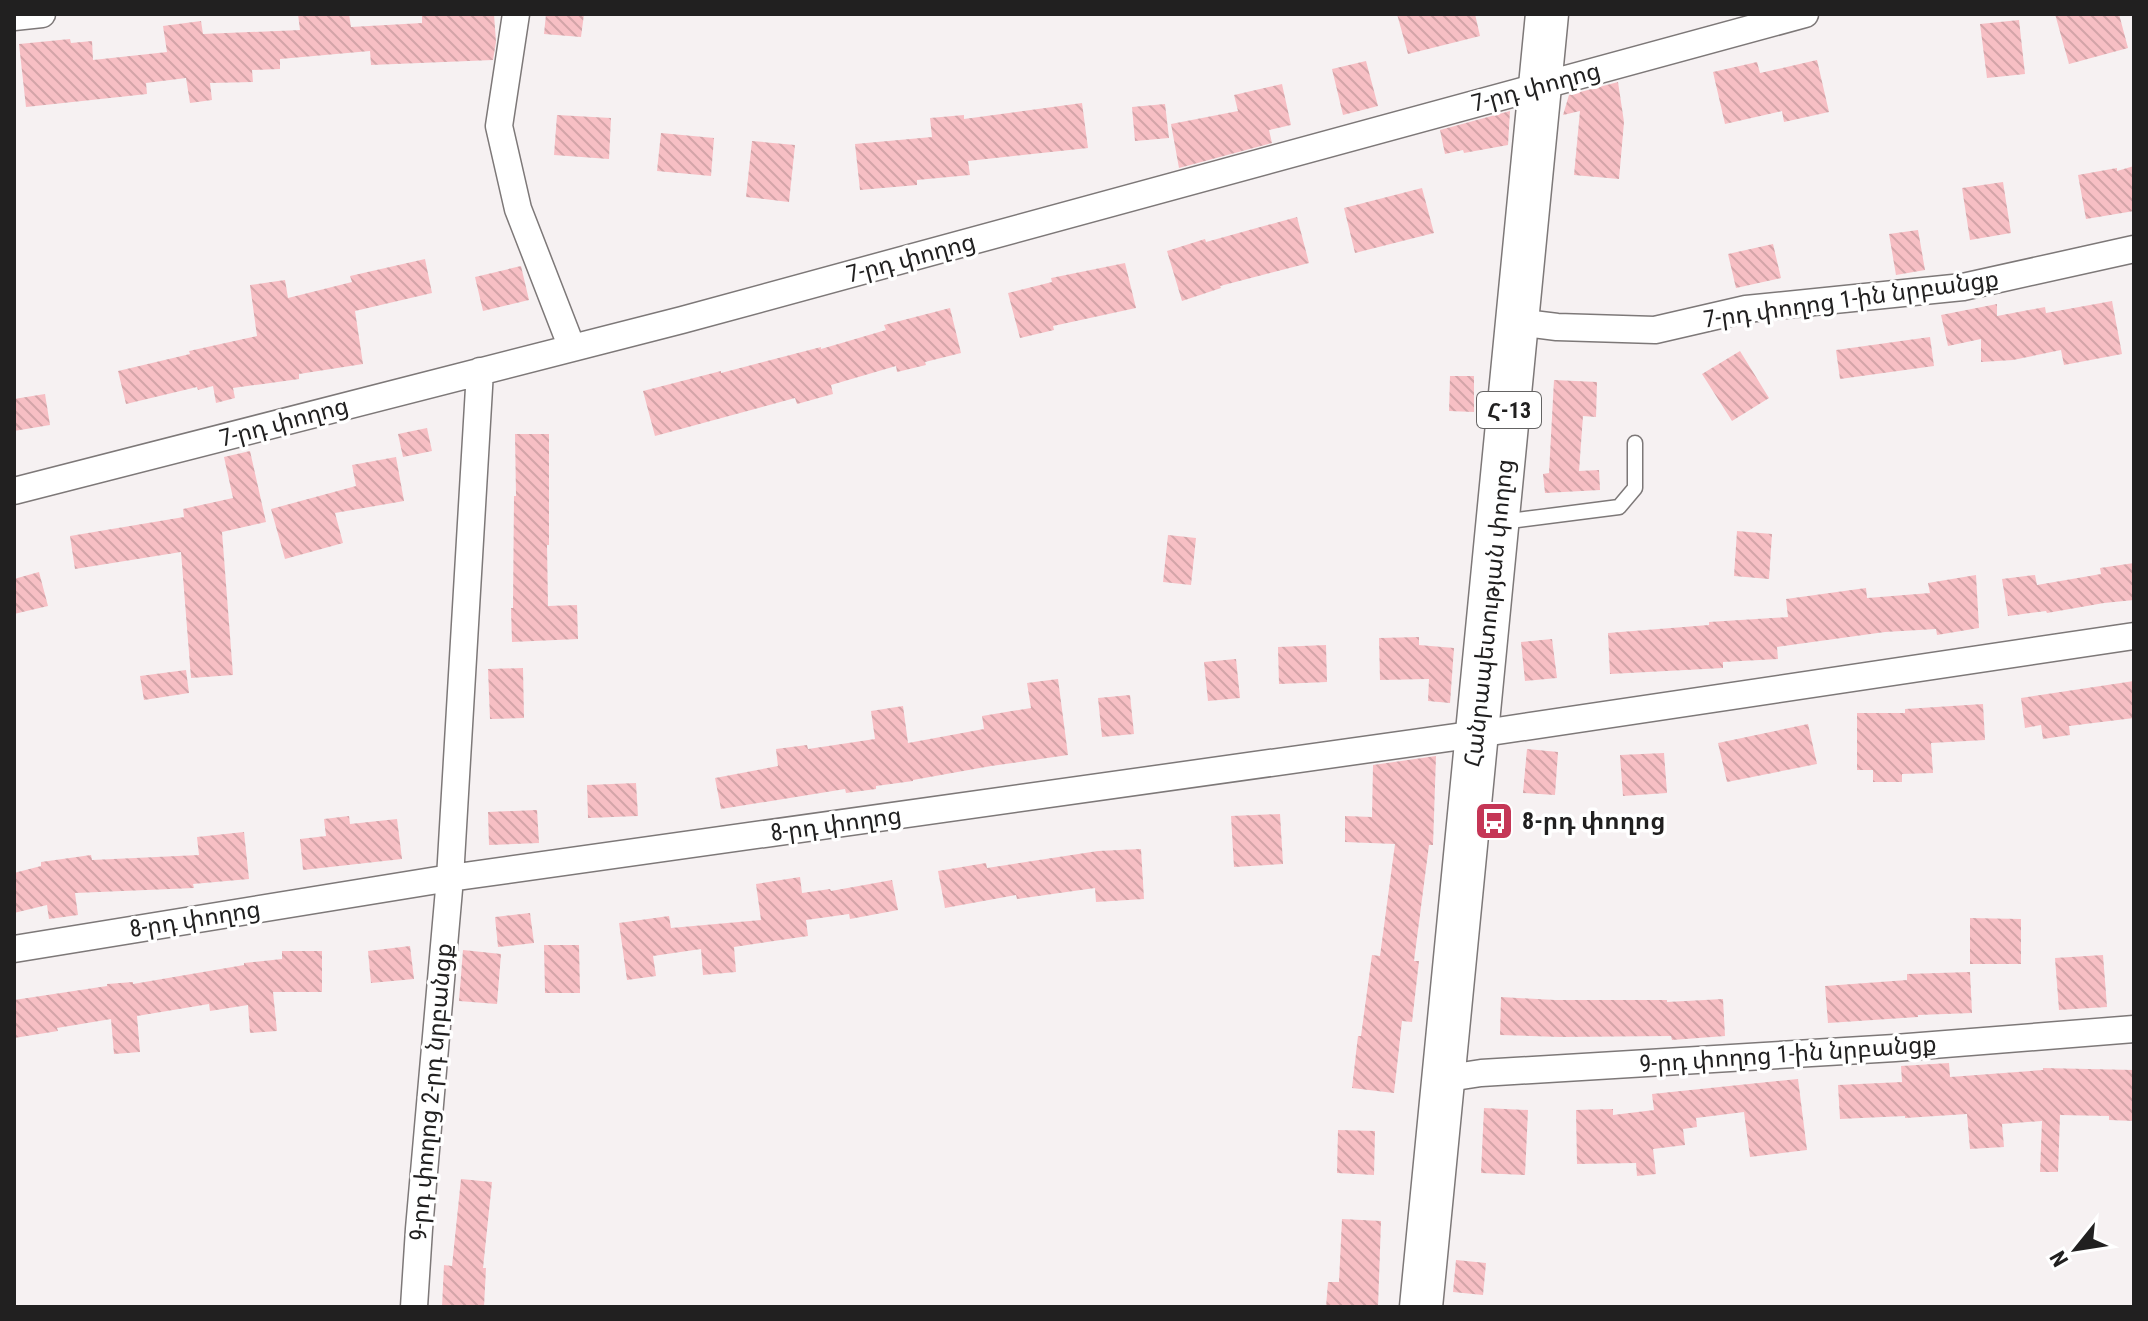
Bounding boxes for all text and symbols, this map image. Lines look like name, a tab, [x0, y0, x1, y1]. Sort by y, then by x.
street label: 7-րդ փողոց	[1469, 56, 1603, 118]
street label: 7-րդ փողոց	[844, 227, 978, 289]
street label: 7-րդ փողոց 1-ին նրբանցք	[1702, 264, 2000, 334]
street label: 7-րդ փողոց	[217, 391, 351, 453]
road number: Հ-13	[1477, 392, 1541, 428]
street label: Հանրապետության փողոց	[1459, 458, 1519, 768]
bus stop icon: 8-րդ փողոց	[1473, 800, 1515, 842]
street label: 8-րդ փողոց	[769, 801, 903, 847]
place label: 8-րդ փողոց	[1522, 807, 1666, 835]
street label: 8-րդ փողոց	[128, 895, 262, 943]
street label: 9-րդ փողոց 2-րդ նրբանցք	[404, 942, 458, 1242]
street label: 9-րդ փողոց 1-ին նրբանցք	[1638, 1030, 1938, 1078]
north arrow	[2036, 1209, 2116, 1289]
text: N	[2045, 1247, 2073, 1271]

